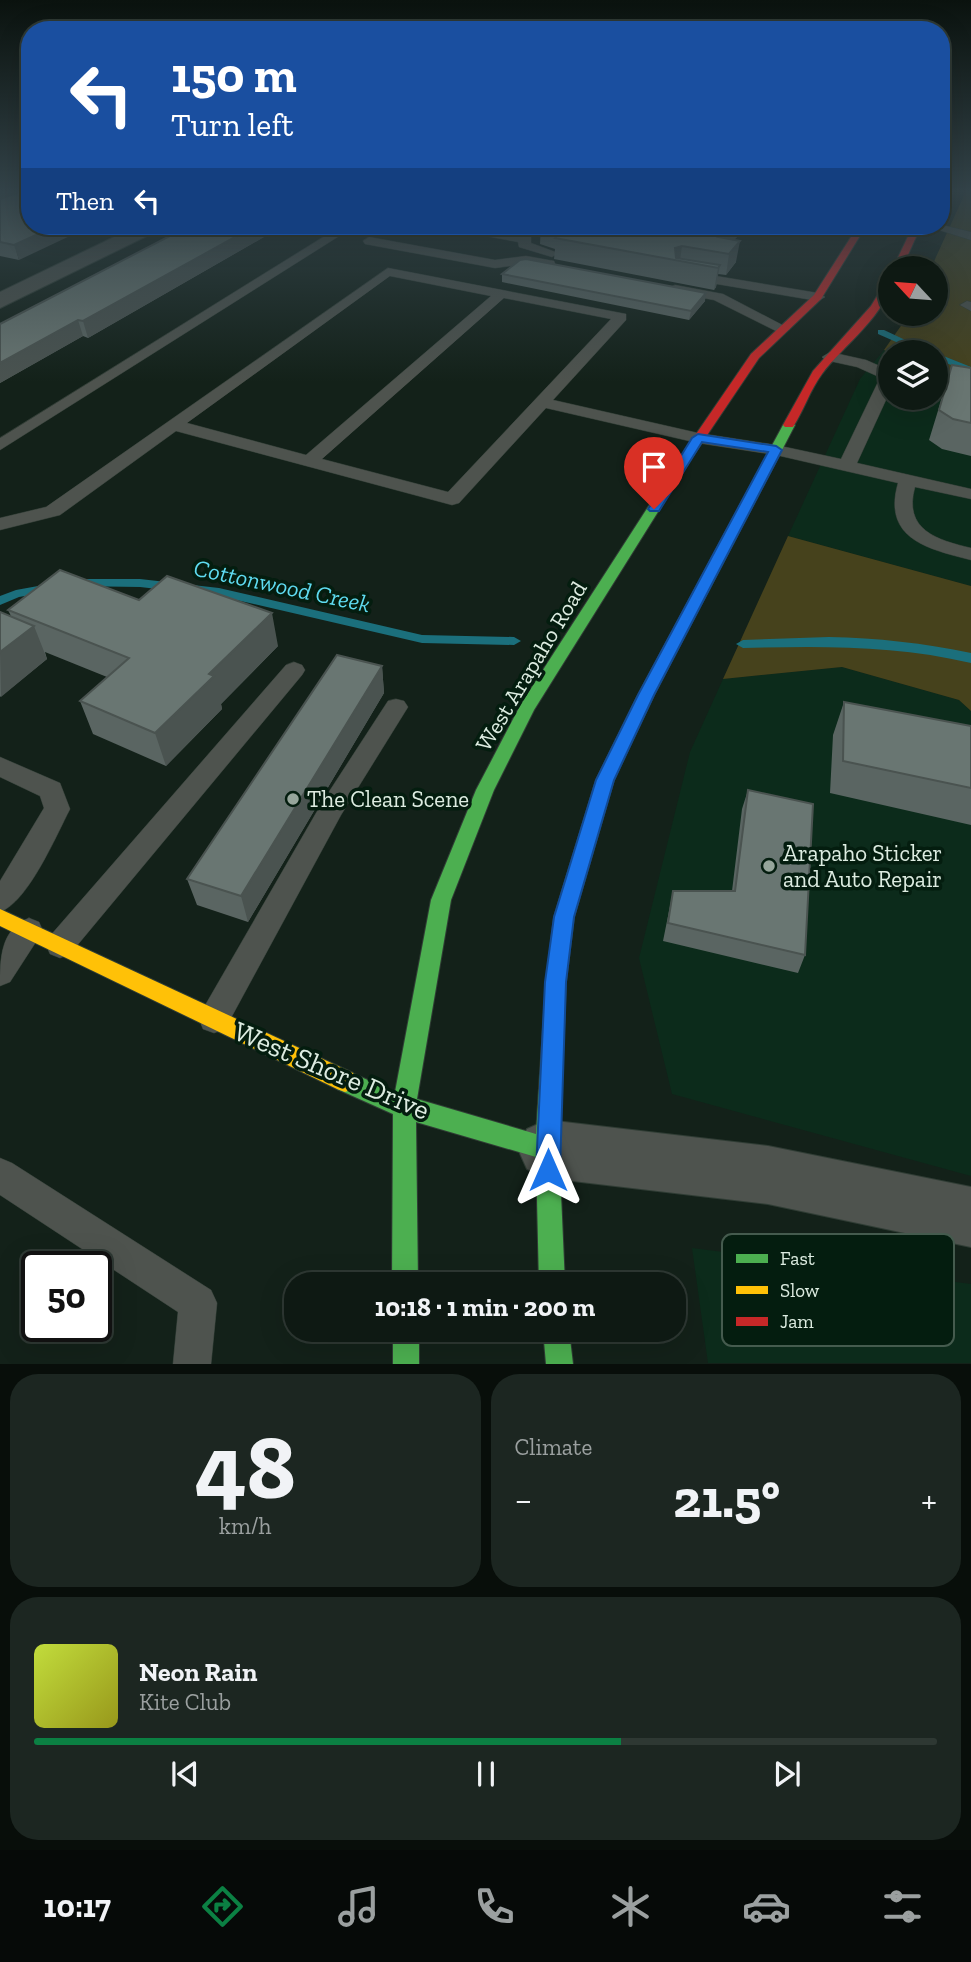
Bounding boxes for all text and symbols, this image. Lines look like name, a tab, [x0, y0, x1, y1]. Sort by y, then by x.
text: 150 m	[171, 46, 297, 105]
icon: left	[56, 49, 147, 140]
text: Turn left	[171, 106, 293, 144]
icon: left	[128, 182, 166, 220]
text: Then	[56, 185, 114, 217]
north arrow	[878, 256, 948, 326]
map controls	[878, 256, 948, 410]
button: layers	[878, 340, 948, 410]
pin	[624, 437, 684, 509]
icon: arrive	[635, 448, 673, 486]
water label: Cottonwood Creek	[191, 553, 373, 618]
street label: West Arapaho Road	[469, 576, 593, 756]
place label: The Clean Scene	[307, 785, 469, 813]
marker: The Clean Scene	[285, 791, 301, 807]
place label: Arapaho Sticker and Auto Repair	[783, 839, 942, 893]
marker: Arapaho Sticker and Auto Repair	[761, 858, 777, 874]
street label: West Shore Drive	[229, 1014, 435, 1127]
position arrow	[511, 1133, 585, 1207]
legend	[722, 1234, 954, 1346]
text: Fast	[780, 1247, 815, 1270]
speed limit sign: 50	[21, 1251, 112, 1342]
text: Slow	[780, 1279, 820, 1302]
text: 10:18 · 1 min · 200 m	[375, 1291, 595, 1323]
text: Jam	[780, 1310, 814, 1333]
text: 48	[195, 1412, 296, 1521]
text: Climate	[515, 1433, 592, 1461]
text: 21.5°	[673, 1468, 780, 1530]
text: −	[515, 1477, 532, 1523]
text: +	[921, 1477, 937, 1523]
text: km/h	[219, 1512, 272, 1540]
text: Neon Rain	[139, 1656, 257, 1688]
text: Kite Club	[139, 1688, 231, 1716]
icon: previous	[166, 1755, 204, 1793]
icon: pause	[467, 1755, 505, 1793]
icon: next	[768, 1755, 806, 1793]
icon: directions	[198, 1882, 247, 1931]
icon: music	[334, 1882, 383, 1931]
icon: phone	[470, 1882, 519, 1931]
icon: climate	[606, 1882, 655, 1931]
icon: car	[742, 1882, 791, 1931]
icon: filters	[878, 1882, 927, 1931]
text: 10:17	[44, 1887, 111, 1925]

